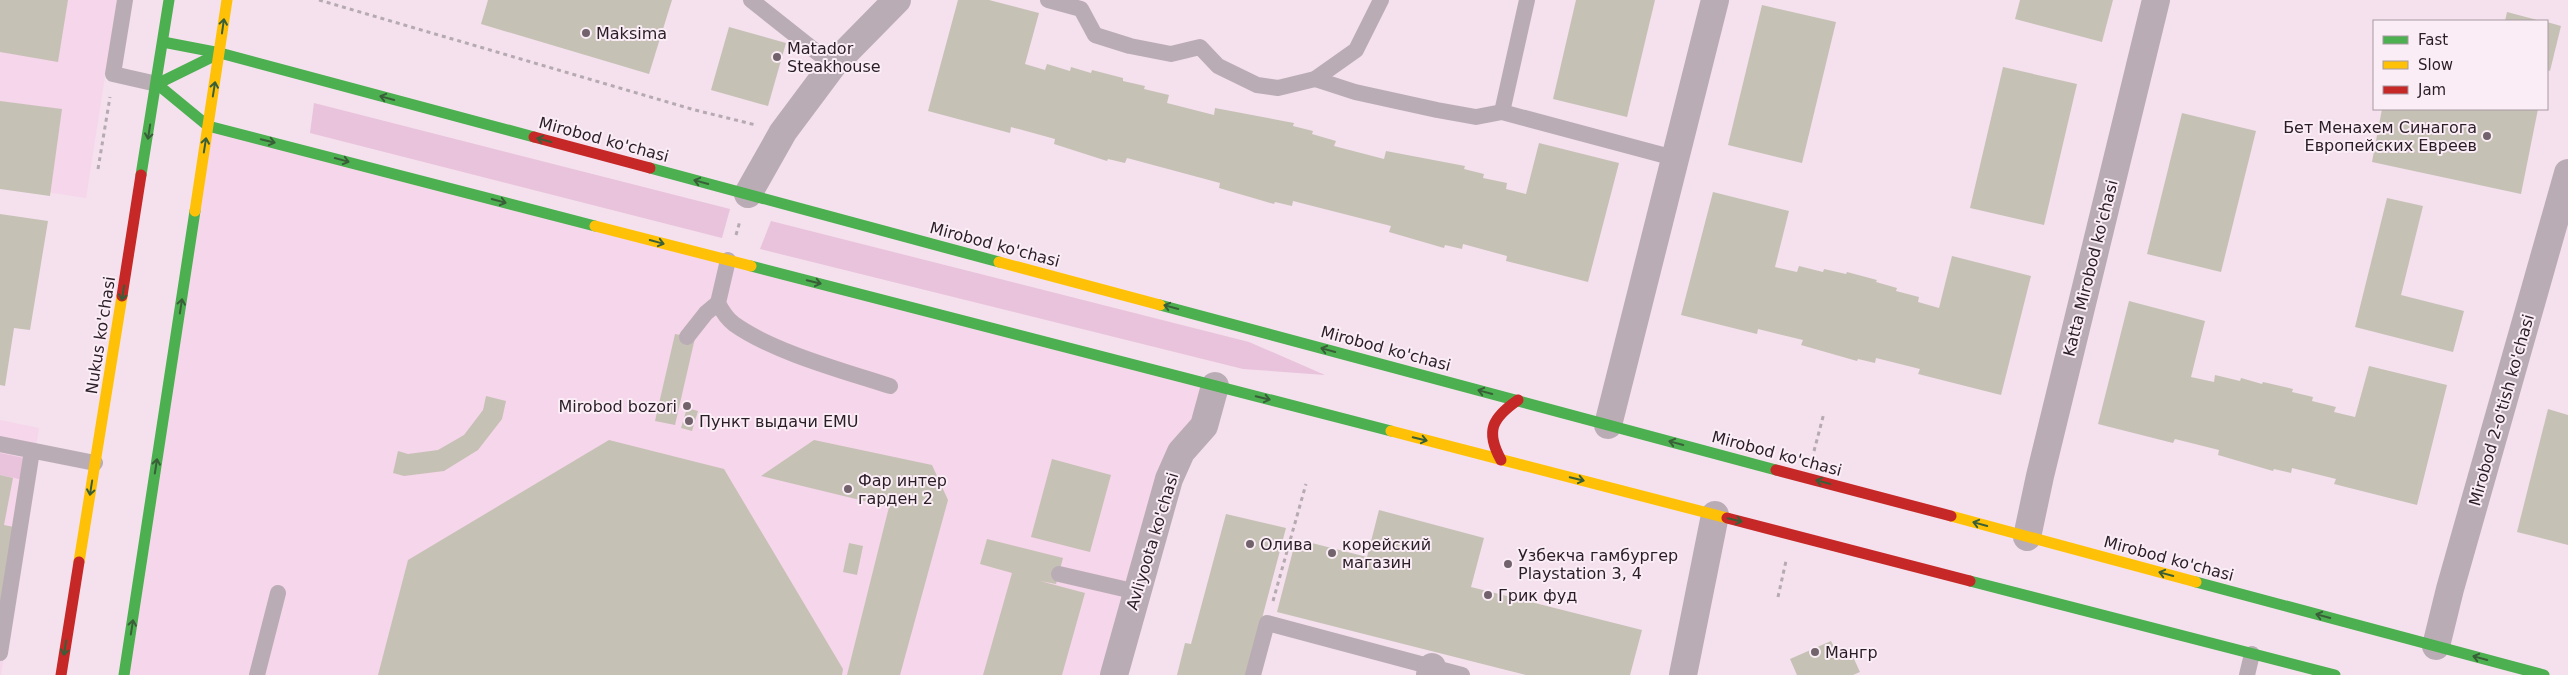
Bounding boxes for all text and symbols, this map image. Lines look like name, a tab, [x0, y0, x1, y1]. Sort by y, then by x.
one-way arrow	[219, 19, 229, 35]
legend	[2373, 20, 2548, 110]
place label: Maksima	[596, 24, 667, 43]
marker: Maksima	[580, 27, 592, 39]
text: Fast	[2418, 31, 2448, 49]
place label: Matador Steakhouse	[787, 39, 881, 76]
marker: Matador Steakhouse	[771, 51, 783, 63]
text: Slow	[2418, 56, 2453, 74]
text: Jam	[2417, 81, 2446, 99]
one-way arrow	[209, 82, 219, 98]
one-way arrow	[380, 92, 396, 102]
street label: Mirobod ko'chasi	[537, 113, 671, 166]
place label: Бет Менахем Синагога Европейских Евреев	[2283, 118, 2477, 155]
one-way arrow	[144, 124, 154, 140]
marker: Бет Менахем Синагога Европейских Евреев	[2481, 130, 2493, 142]
one-way arrow	[537, 134, 553, 144]
one-way arrow	[201, 137, 211, 153]
one-way arrow	[260, 137, 276, 146]
one-way arrow	[333, 156, 349, 165]
one-way arrow	[694, 177, 710, 186]
street label: Katta Mirobod ko'chasi	[2059, 178, 2122, 358]
one-way arrow	[491, 197, 507, 206]
street label: Mirobod ko'chasi	[928, 218, 1062, 271]
one-way arrow	[648, 237, 664, 247]
street label: Nukus ko'chasi	[82, 275, 119, 395]
one-way arrow	[805, 278, 821, 288]
one-way arrow	[118, 284, 128, 300]
one-way arrow	[176, 298, 186, 314]
one-way arrow	[1164, 302, 1180, 312]
street label: Mirobod 2-o'tish ko'chasi	[2465, 312, 2538, 508]
street label: Mirobod ko'chasi	[1319, 322, 1453, 375]
one-way arrow	[1321, 344, 1337, 354]
one-way arrow	[1478, 386, 1494, 396]
one-way arrow	[1254, 394, 1270, 403]
place label: Mirobod bozori	[558, 397, 677, 416]
marker: Mirobod bozori	[681, 400, 693, 412]
place label: Пункт выдачи EMU	[699, 412, 859, 431]
marker: Пункт выдачи EMU	[683, 415, 695, 427]
street label: Mirobod ko'chasi	[1710, 427, 1844, 480]
one-way arrow	[1411, 435, 1427, 444]
one-way arrow	[1668, 438, 1684, 447]
one-way arrow	[151, 459, 161, 475]
street label: Avliyoota ko'chasi	[1122, 470, 1182, 612]
place label: Фар интер гарден 2	[858, 471, 947, 508]
one-way arrow	[1569, 475, 1585, 485]
one-way arrow	[1815, 477, 1831, 487]
one-way arrow	[86, 479, 96, 495]
marker: Фар интер гарден 2	[842, 483, 854, 495]
one-way arrow	[1726, 516, 1742, 525]
one-way arrow	[1972, 519, 1988, 529]
street label: Mirobod ko'chasi	[2102, 532, 2236, 585]
place label: Олива	[1260, 535, 1312, 554]
place label: корейский магазин	[1342, 535, 1431, 572]
marker: Олива	[1244, 538, 1256, 550]
place label: Узбекча гамбургер Playstation 3, 4	[1518, 546, 1678, 583]
marker: корейский магазин	[1326, 547, 1338, 559]
marker: Узбекча гамбургер Playstation 3, 4	[1502, 558, 1514, 570]
one-way arrow	[2159, 569, 2175, 578]
place label: Грик фуд	[1498, 586, 1577, 605]
marker: Грик фуд	[1482, 589, 1494, 601]
one-way arrow	[2316, 611, 2332, 620]
one-way arrow	[127, 619, 137, 635]
one-way arrow	[60, 640, 70, 656]
place label: Мангр	[1825, 643, 1878, 662]
marker: Мангр	[1809, 646, 1821, 658]
one-way arrow	[2473, 653, 2489, 663]

